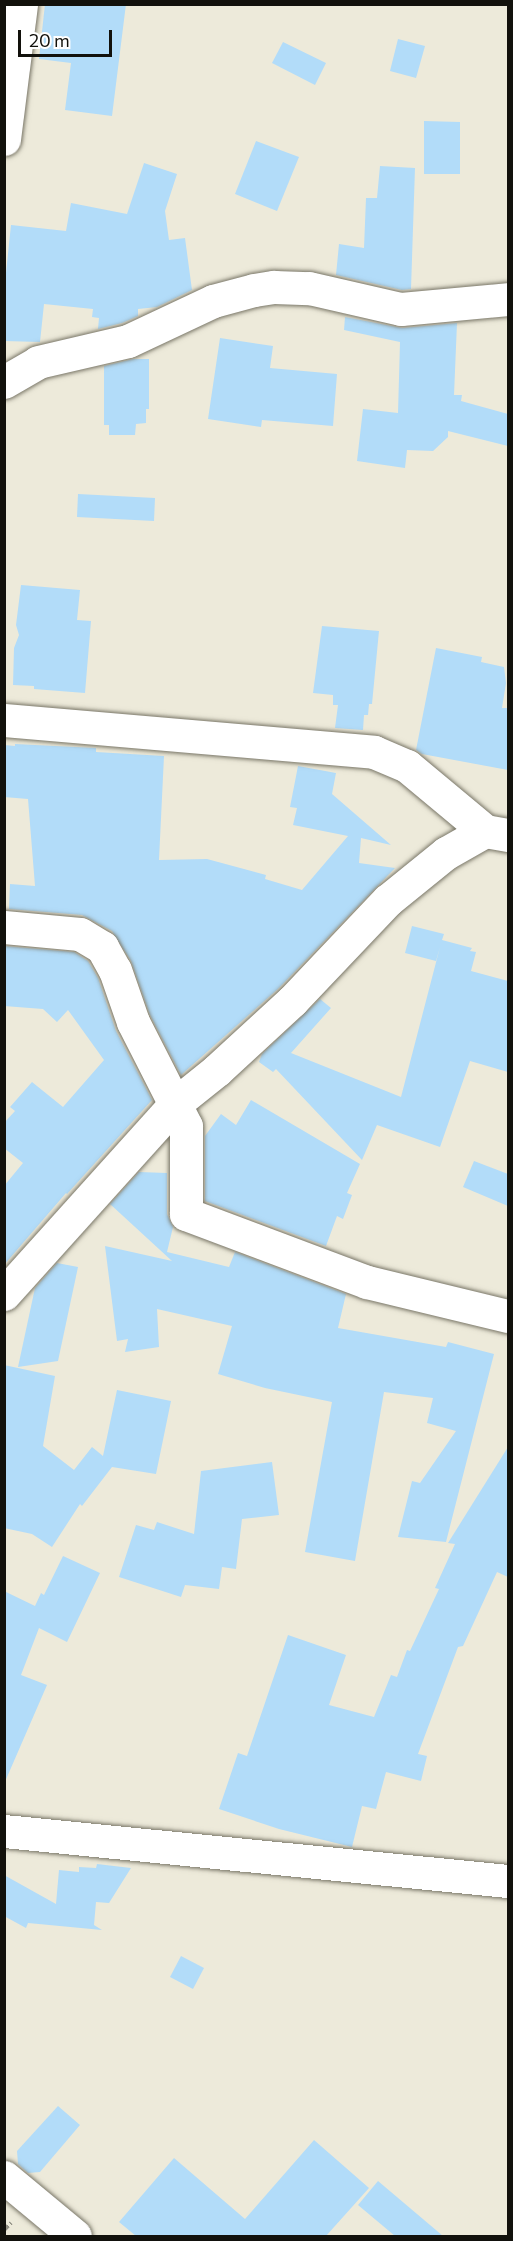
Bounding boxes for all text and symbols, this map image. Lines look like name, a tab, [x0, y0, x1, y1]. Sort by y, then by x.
scale bar	[21, 18, 116, 56]
text: 20 m	[29, 29, 70, 51]

